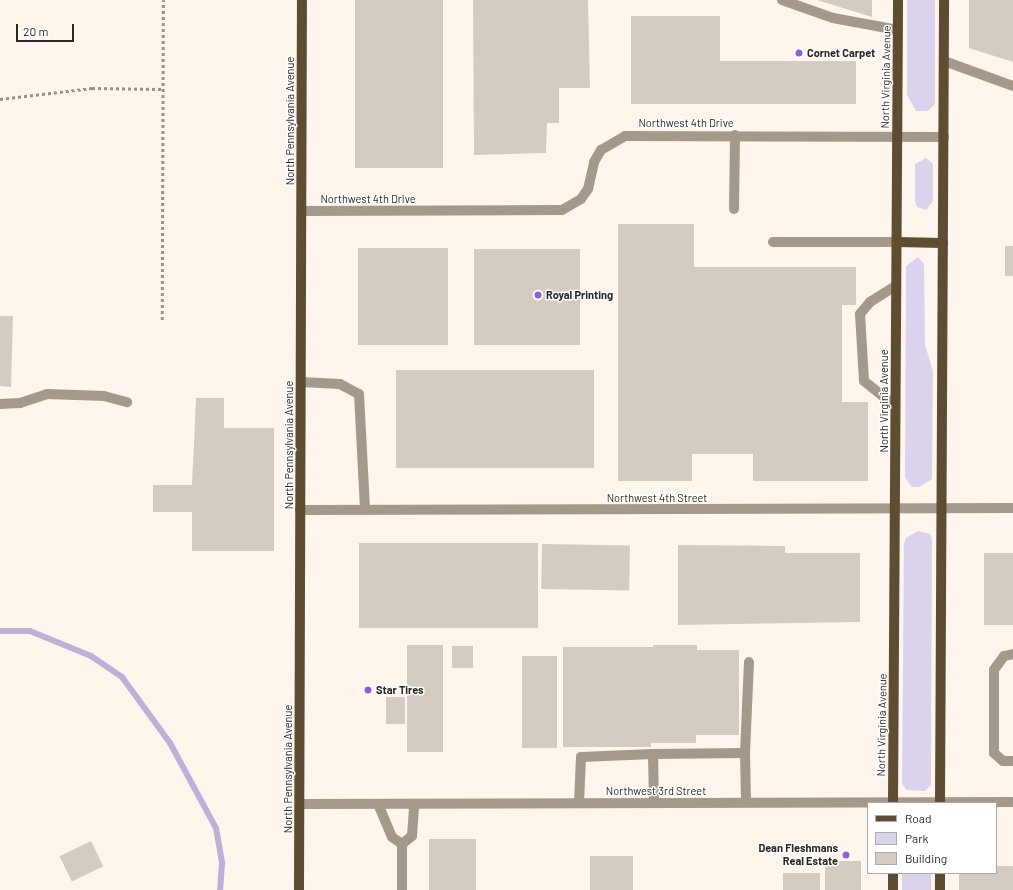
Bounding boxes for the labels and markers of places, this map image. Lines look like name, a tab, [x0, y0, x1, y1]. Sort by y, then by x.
place label: Cornet Carpet	[807, 46, 875, 60]
marker: Cornet Carpet	[794, 48, 804, 58]
place label: Royal Printing	[546, 288, 613, 302]
marker: Royal Printing	[533, 290, 543, 300]
place label: Star Tires	[376, 683, 424, 697]
marker: Star Tires	[363, 685, 373, 695]
place label: Dean Fleshmans Real Estate	[758, 842, 838, 868]
marker: Dean Fleshmans Real Estate	[841, 850, 851, 860]

